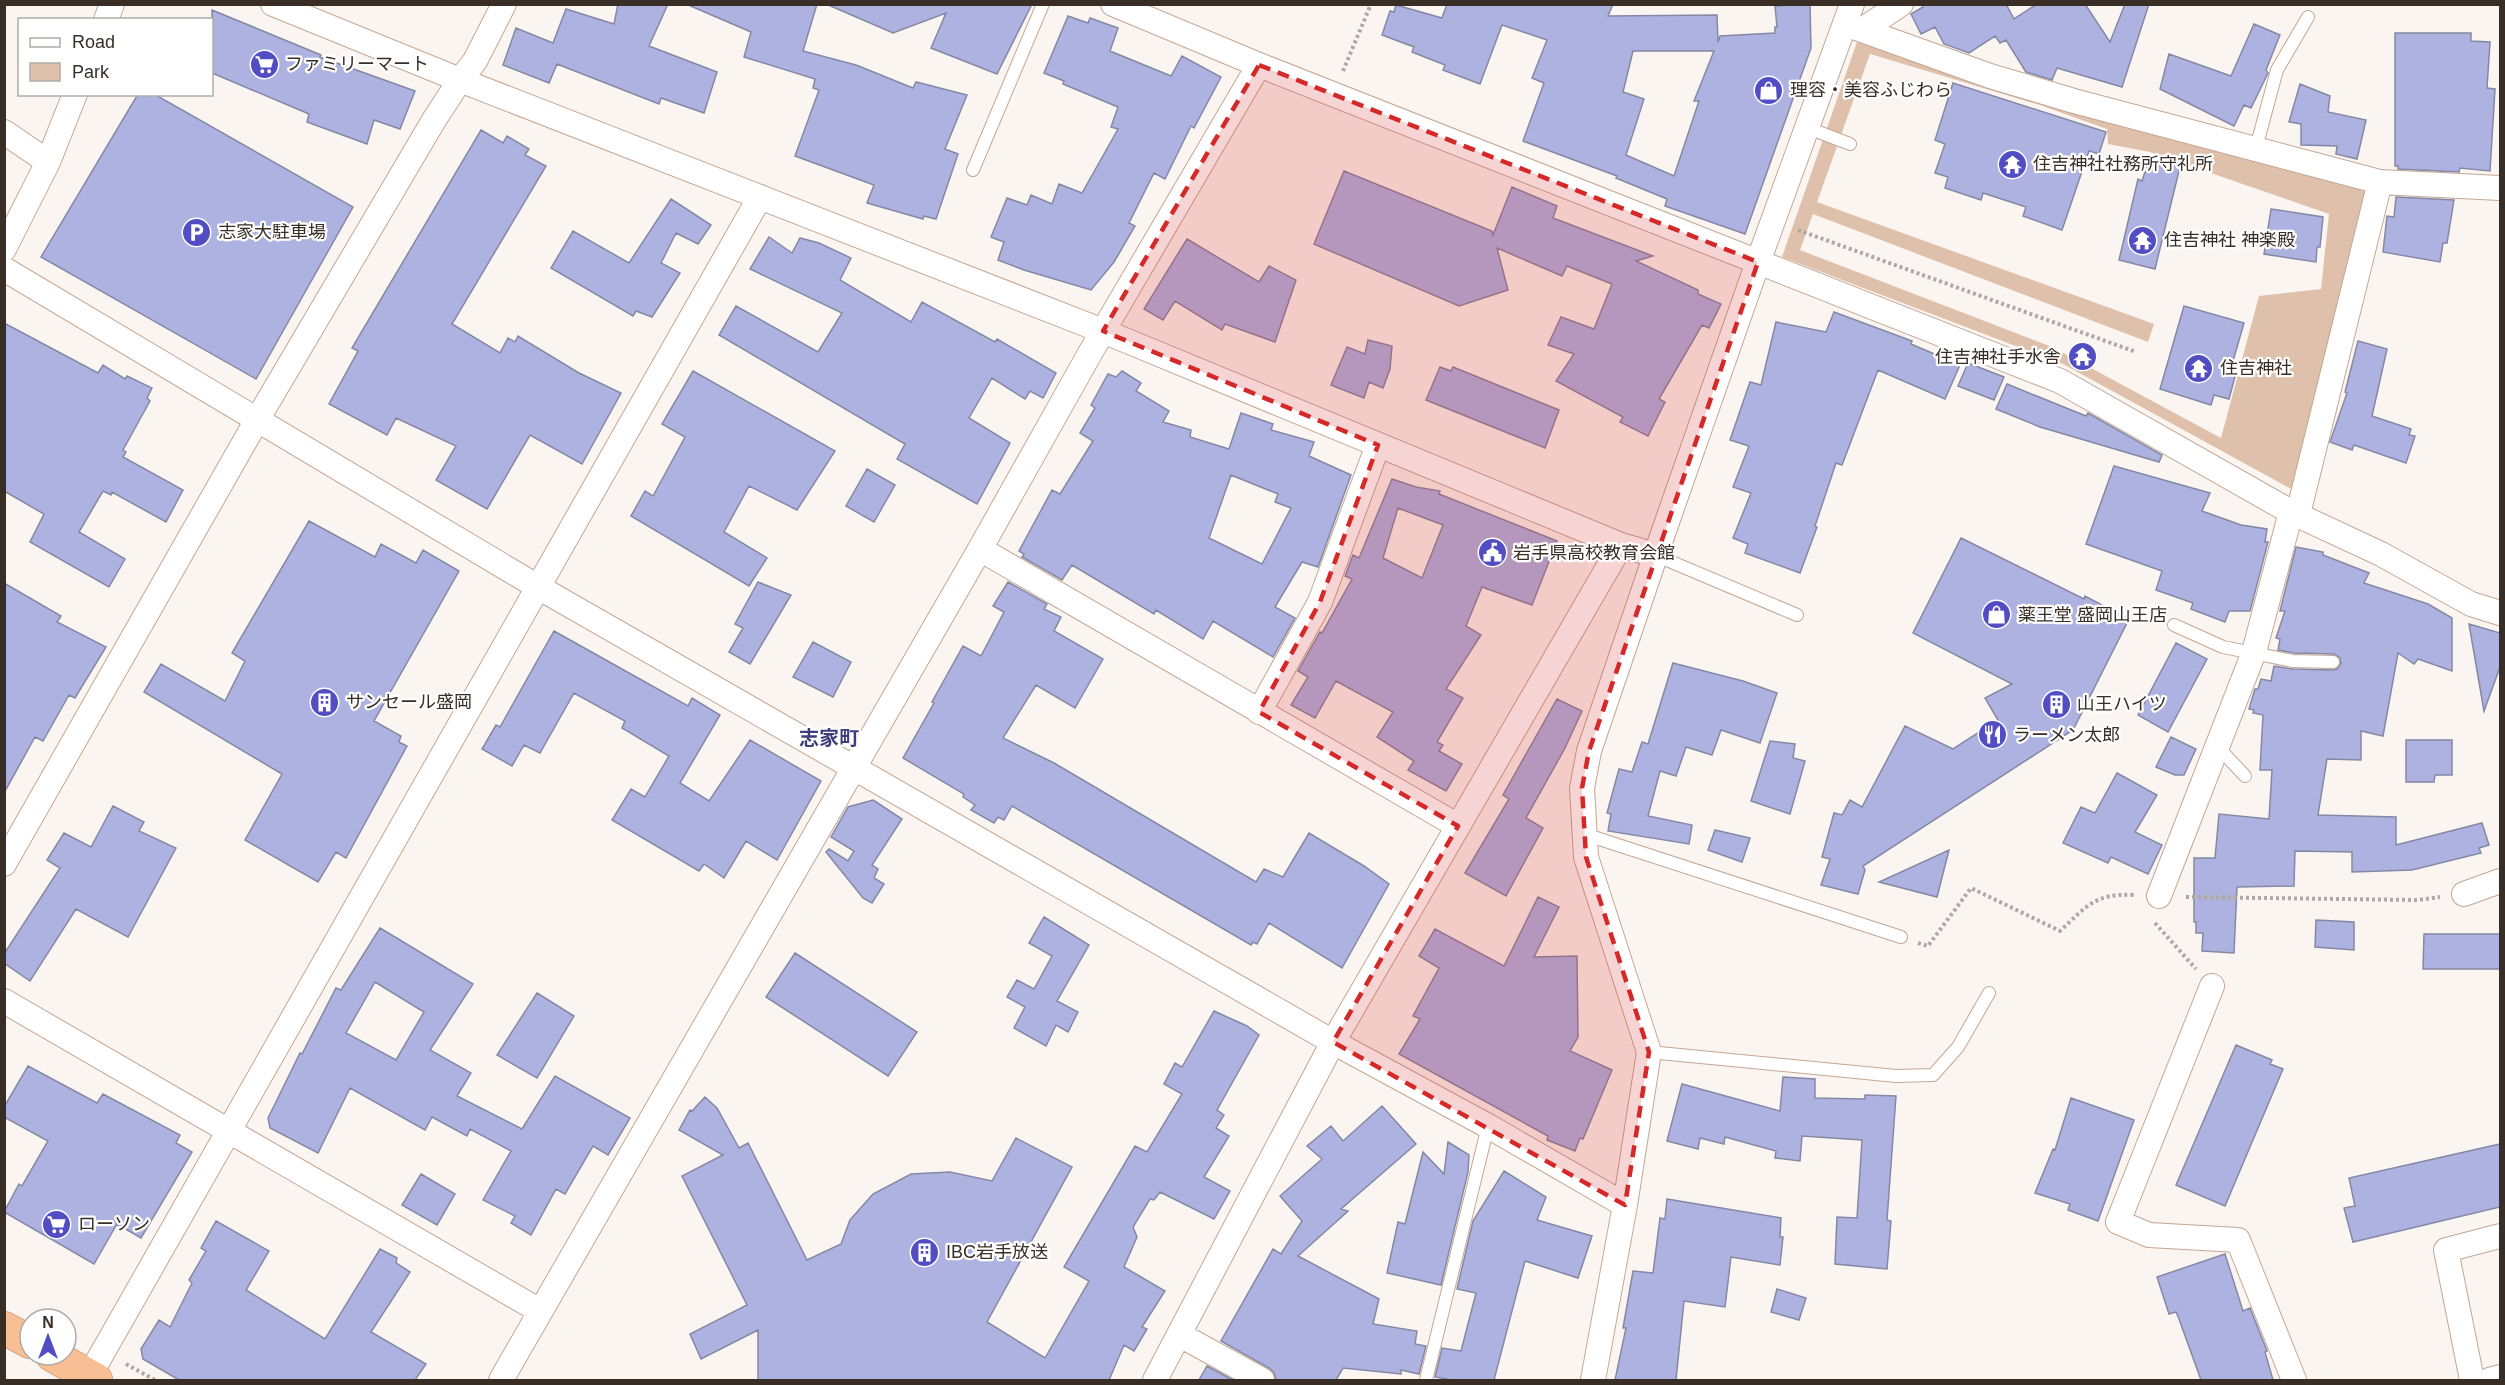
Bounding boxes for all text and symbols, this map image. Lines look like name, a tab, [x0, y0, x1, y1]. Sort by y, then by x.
legend	[18, 18, 213, 96]
text: Road	[72, 32, 115, 52]
supermarket icon: ファミリーマート	[248, 48, 280, 80]
place label: ファミリーマート	[285, 54, 429, 74]
text: Park	[72, 62, 110, 82]
shop icon: 理容・美容ふじわら	[1753, 74, 1785, 106]
place label: 理容・美容ふじわら	[1790, 80, 1952, 100]
temple icon: 住吉神社社務所守礼所	[1996, 148, 2028, 180]
place label: 住吉神社社務所守礼所	[2033, 154, 2213, 174]
parking icon: 志家大駐車場	[181, 216, 213, 248]
place label: 志家大駐車場	[218, 222, 326, 242]
temple icon: 住吉神社 神楽殿	[2127, 224, 2159, 256]
place label: 住吉神社 神楽殿	[2164, 230, 2295, 250]
temple icon: 住吉神社手水舎	[2066, 341, 2098, 373]
place label: 住吉神社手水舎	[1935, 347, 2061, 367]
temple icon: 住吉神社	[2183, 352, 2215, 384]
place label: 住吉神社	[2220, 358, 2292, 378]
public building icon: 岩手県高校教育会館	[1476, 537, 1508, 569]
place label: 岩手県高校教育会館	[1513, 543, 1675, 563]
shop icon: 薬王堂 盛岡山王店	[1981, 599, 2013, 631]
place label: 薬王堂 盛岡山王店	[2018, 605, 2167, 625]
building icon: サンセール盛岡	[309, 686, 341, 718]
building icon: 山王ハイツ	[2040, 688, 2072, 720]
place label: サンセール盛岡	[346, 692, 472, 712]
place label: 山王ハイツ	[2077, 694, 2167, 714]
restaurant icon: ラーメン太郎	[1976, 719, 2008, 751]
place label: ラーメン太郎	[2013, 725, 2120, 745]
district label: 志家町	[799, 727, 859, 749]
supermarket icon: ローソン	[41, 1208, 73, 1240]
place label: ローソン	[78, 1214, 150, 1234]
building icon: IBC岩手放送	[909, 1236, 941, 1268]
place label: IBC岩手放送	[946, 1242, 1048, 1262]
north arrow	[18, 1307, 78, 1367]
text: N	[42, 1314, 54, 1331]

